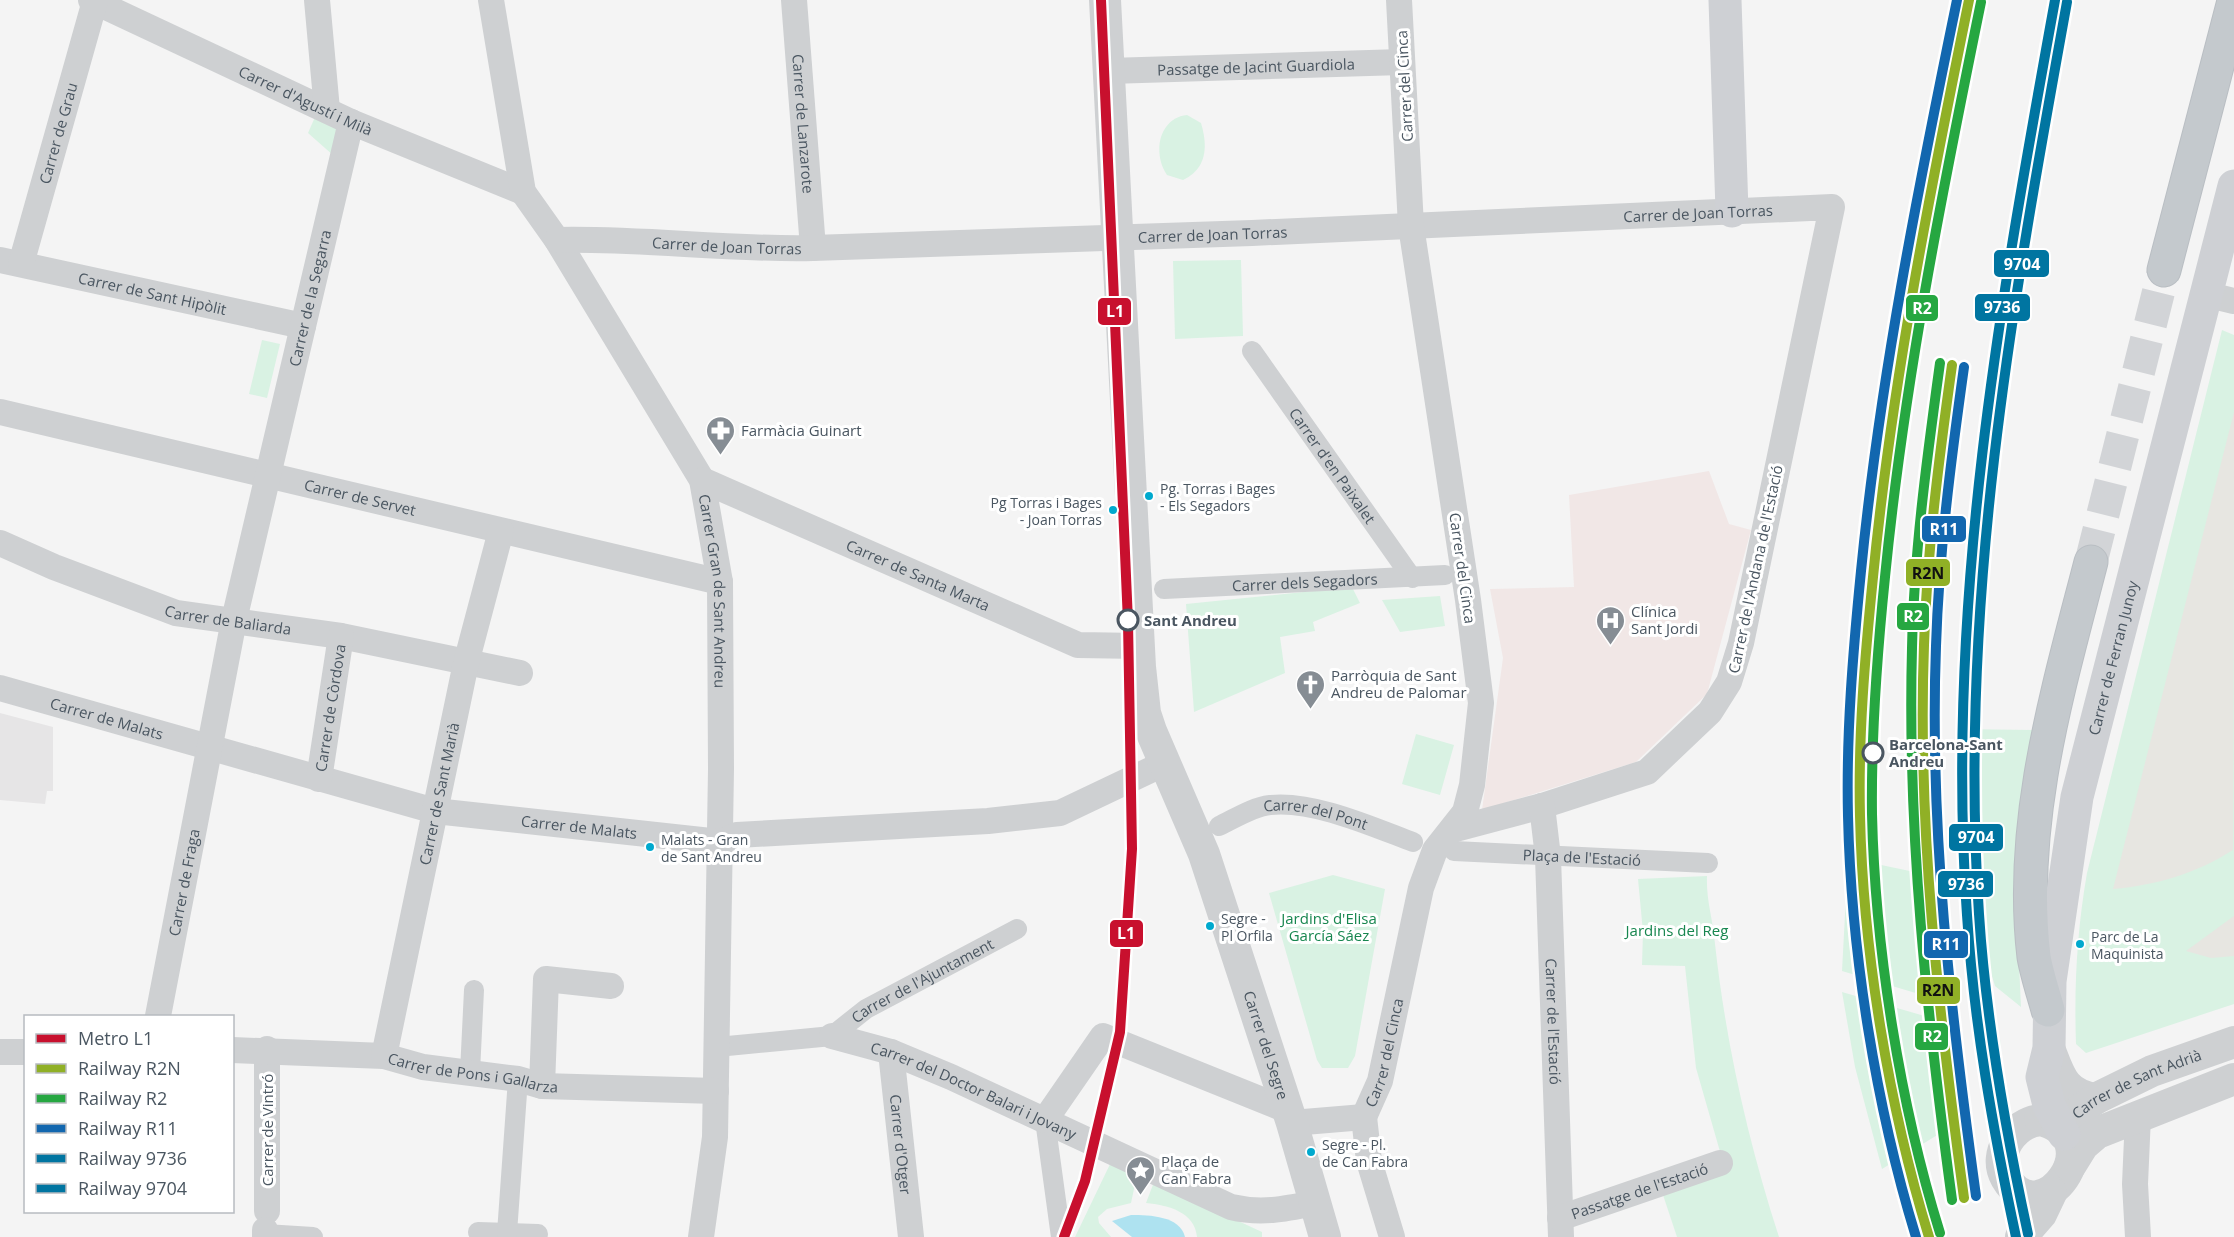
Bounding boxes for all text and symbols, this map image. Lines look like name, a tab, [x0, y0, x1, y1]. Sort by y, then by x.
street label: Carrer del Cinca	[1391, 30, 1417, 142]
street label: Carrer de Lanzarote	[788, 53, 819, 194]
street label: Passatge de Jacint Guardiola	[1157, 53, 1355, 80]
street label: Carrer d'Agustí i Milà	[236, 61, 376, 140]
street label: Carrer de Grau	[34, 80, 82, 186]
street label: Carrer de Joan Torras	[1623, 200, 1773, 226]
street label: Carrer de Joan Torras	[1137, 221, 1288, 247]
street label: Carrer de la Segarra	[284, 228, 335, 368]
street label: Carrer de Joan Torras	[652, 232, 802, 258]
line badge: 9704	[1993, 249, 2050, 278]
text: 9704	[2004, 253, 2040, 275]
street label: Carrer de Sant Hipòlit	[76, 267, 228, 319]
line badge: 9736	[1974, 293, 2031, 322]
line badge: R2	[1905, 294, 1939, 322]
text: 9736	[1984, 296, 2020, 318]
line badge: L1	[1097, 297, 1132, 326]
text: R2	[1912, 297, 1932, 319]
text: L1	[1106, 300, 1124, 322]
street label: Carrer d'en Paixalet	[1285, 403, 1380, 527]
pharmacy icon: Farmàcia Guinart	[704, 414, 736, 456]
place label: Farmàcia Guinart	[741, 420, 862, 440]
street label: Carrer de l'Andana de l'Estació	[1723, 463, 1787, 675]
street label: Carrer de Servet	[302, 474, 418, 520]
place label: Pg. Torras i Bages - Els Segadors	[1160, 479, 1275, 515]
marker: Pg. Torras i Bages - Els Segadors	[1143, 490, 1155, 502]
street label: Carrer Gran de Sant Andreu	[695, 493, 731, 688]
place label: Pg Torras i Bages - Joan Torras	[991, 493, 1102, 529]
marker: Pg Torras i Bages - Joan Torras	[1107, 504, 1119, 516]
street label: Carrer del Cinca	[1445, 511, 1481, 625]
line badge: R11	[1921, 515, 1967, 543]
text: R11	[1930, 518, 1958, 540]
street label: Carrer de Santa Marta	[843, 535, 993, 615]
line badge: R2N	[1905, 558, 1951, 587]
text: R2N	[1912, 562, 1944, 584]
street label: Carrer dels Segadors	[1232, 568, 1378, 596]
street label: Carrer de Ferran Junoy	[2083, 578, 2142, 737]
street label: Carrer de Baliarda	[162, 600, 293, 639]
place label: Clínica Sant Jordi	[1631, 601, 1698, 638]
line badge: R2	[1896, 602, 1930, 631]
hospital icon: Clínica Sant Jordi	[1594, 604, 1626, 646]
text: R2	[1903, 605, 1923, 627]
marker: Sant Andreu	[1117, 609, 1139, 631]
place label: Sant Andreu	[1144, 610, 1237, 630]
street label: Carrer de Còrdova	[310, 643, 350, 773]
place label: Parròquia de Sant Andreu de Palomar	[1331, 665, 1467, 702]
church icon: Parròquia de Sant Andreu de Palomar	[1294, 668, 1326, 710]
street label: Carrer de Malats	[48, 693, 166, 744]
street label: Carrer de Sant Marià	[414, 721, 463, 867]
place label: Barcelona-Sant Andreu	[1889, 734, 2003, 771]
marker: Barcelona-Sant Andreu	[1862, 742, 1884, 764]
street label: Carrer del Pont	[1262, 794, 1371, 834]
street label: Carrer de Malats	[520, 810, 638, 843]
line badge: 9704	[1948, 823, 2004, 852]
text: 9704	[1958, 826, 1994, 848]
street label: Carrer de Fraga	[164, 827, 204, 938]
place label: Malats - Gran de Sant Andreu	[661, 830, 762, 866]
marker: Malats - Gran de Sant Andreu	[644, 841, 656, 853]
street label: Plaça de l'Estació	[1522, 844, 1641, 870]
line badge: 9736	[1937, 870, 1994, 898]
text: 9736	[1948, 873, 1984, 895]
park label: Jardins d'Elisa García Sáez	[1279, 908, 1377, 945]
place label: Segre - Pl Orfila	[1221, 909, 1273, 945]
line badge: L1	[1109, 919, 1144, 948]
marker: Segre - Pl Orfila	[1204, 920, 1216, 932]
park label: Jardins del Reg	[1624, 920, 1728, 940]
text: L1	[1117, 922, 1135, 944]
place label: Parc de La Maquinista	[2091, 927, 2164, 963]
line badge: R11	[1923, 930, 1969, 959]
street label: Carrer de l'Ajuntament	[847, 933, 997, 1027]
text: R11	[1932, 933, 1960, 955]
marker: Parc de La Maquinista	[2074, 938, 2086, 950]
street label: Carrer de l'Estació	[1541, 958, 1566, 1085]
line badge: R2N	[1916, 976, 1961, 1005]
text: R2N	[1922, 979, 1954, 1001]
street label: Carrer del Segre	[1239, 988, 1294, 1102]
street label: Carrer del Cinca	[1360, 996, 1407, 1110]
legend	[24, 1015, 234, 1213]
line badge: R2	[1914, 1022, 1949, 1051]
text: R2	[1922, 1025, 1942, 1047]
text: Metro L1	[78, 1026, 153, 1050]
street label: Carrer del Doctor Balari i Jovany	[869, 1037, 1080, 1144]
street label: Carrer de Sant Adrià	[2067, 1044, 2204, 1123]
street label: Carrer de Pons i Gallarza	[386, 1048, 558, 1096]
text: Railway R2N	[78, 1056, 181, 1080]
street label: Carrer de Vintró	[257, 1074, 277, 1186]
text: Railway R2	[78, 1086, 167, 1110]
street label: Carrer d'Otger	[886, 1093, 916, 1196]
text: Railway R11	[78, 1116, 178, 1140]
place label: Segre - Pl. de Can Fabra	[1322, 1135, 1408, 1171]
text: Railway 9736	[78, 1146, 187, 1170]
marker: Segre - Pl. de Can Fabra	[1305, 1146, 1317, 1158]
place label: Plaça de Can Fabra	[1161, 1151, 1232, 1188]
place icon: Plaça de Can Fabra	[1124, 1154, 1156, 1196]
street label: Passatge de l'Estació	[1568, 1158, 1711, 1224]
text: Railway 9704	[78, 1176, 187, 1200]

